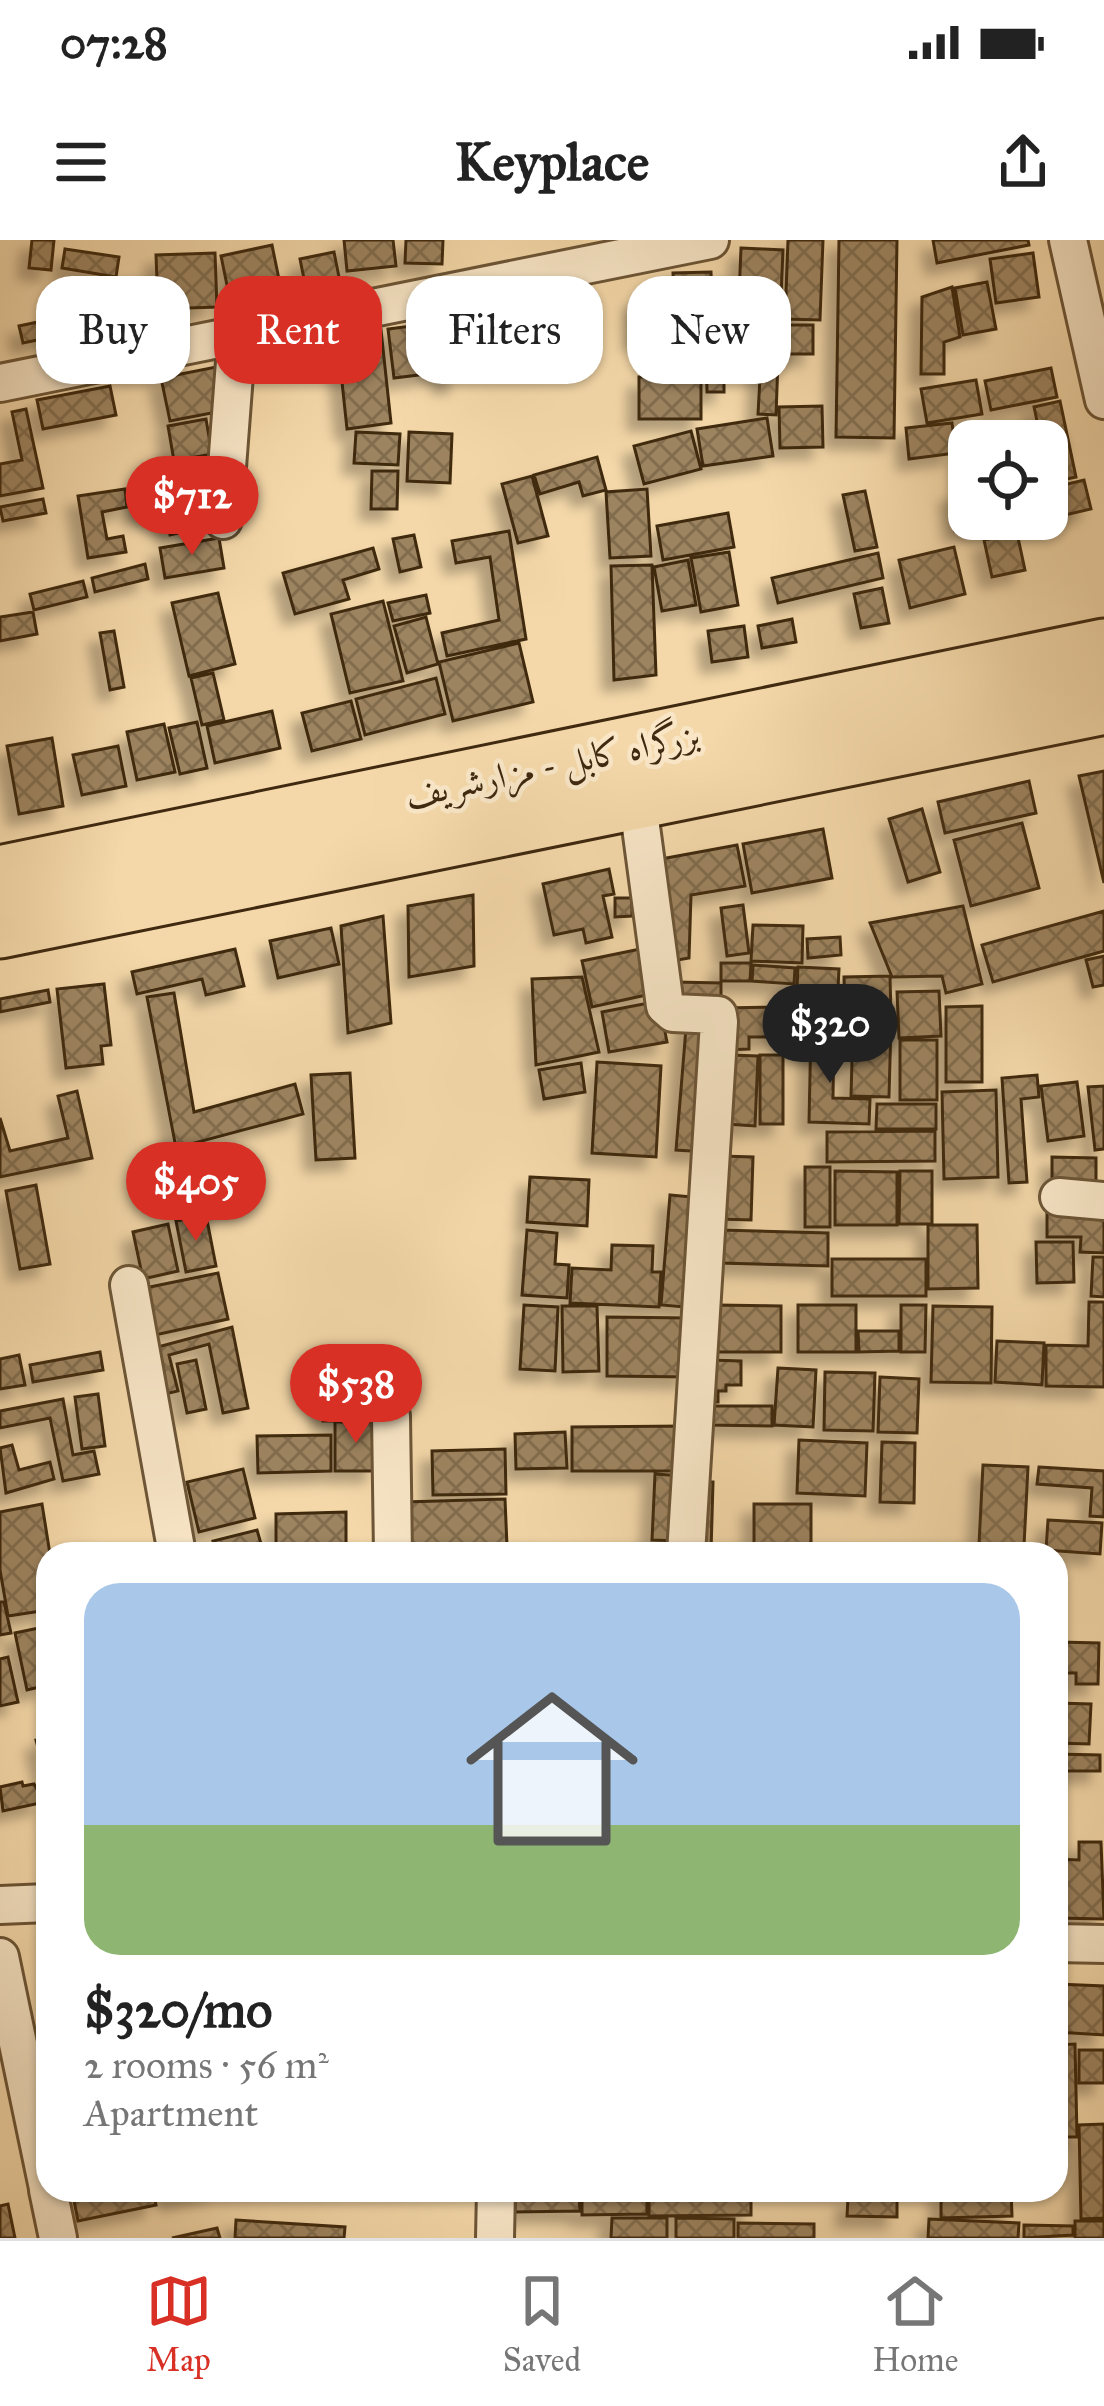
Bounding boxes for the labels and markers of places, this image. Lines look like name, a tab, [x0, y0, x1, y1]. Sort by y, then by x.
pin: $712	[121, 456, 263, 558]
pin: $320	[759, 984, 901, 1086]
pin: $405	[125, 1142, 267, 1244]
pin: $538	[285, 1344, 427, 1446]

